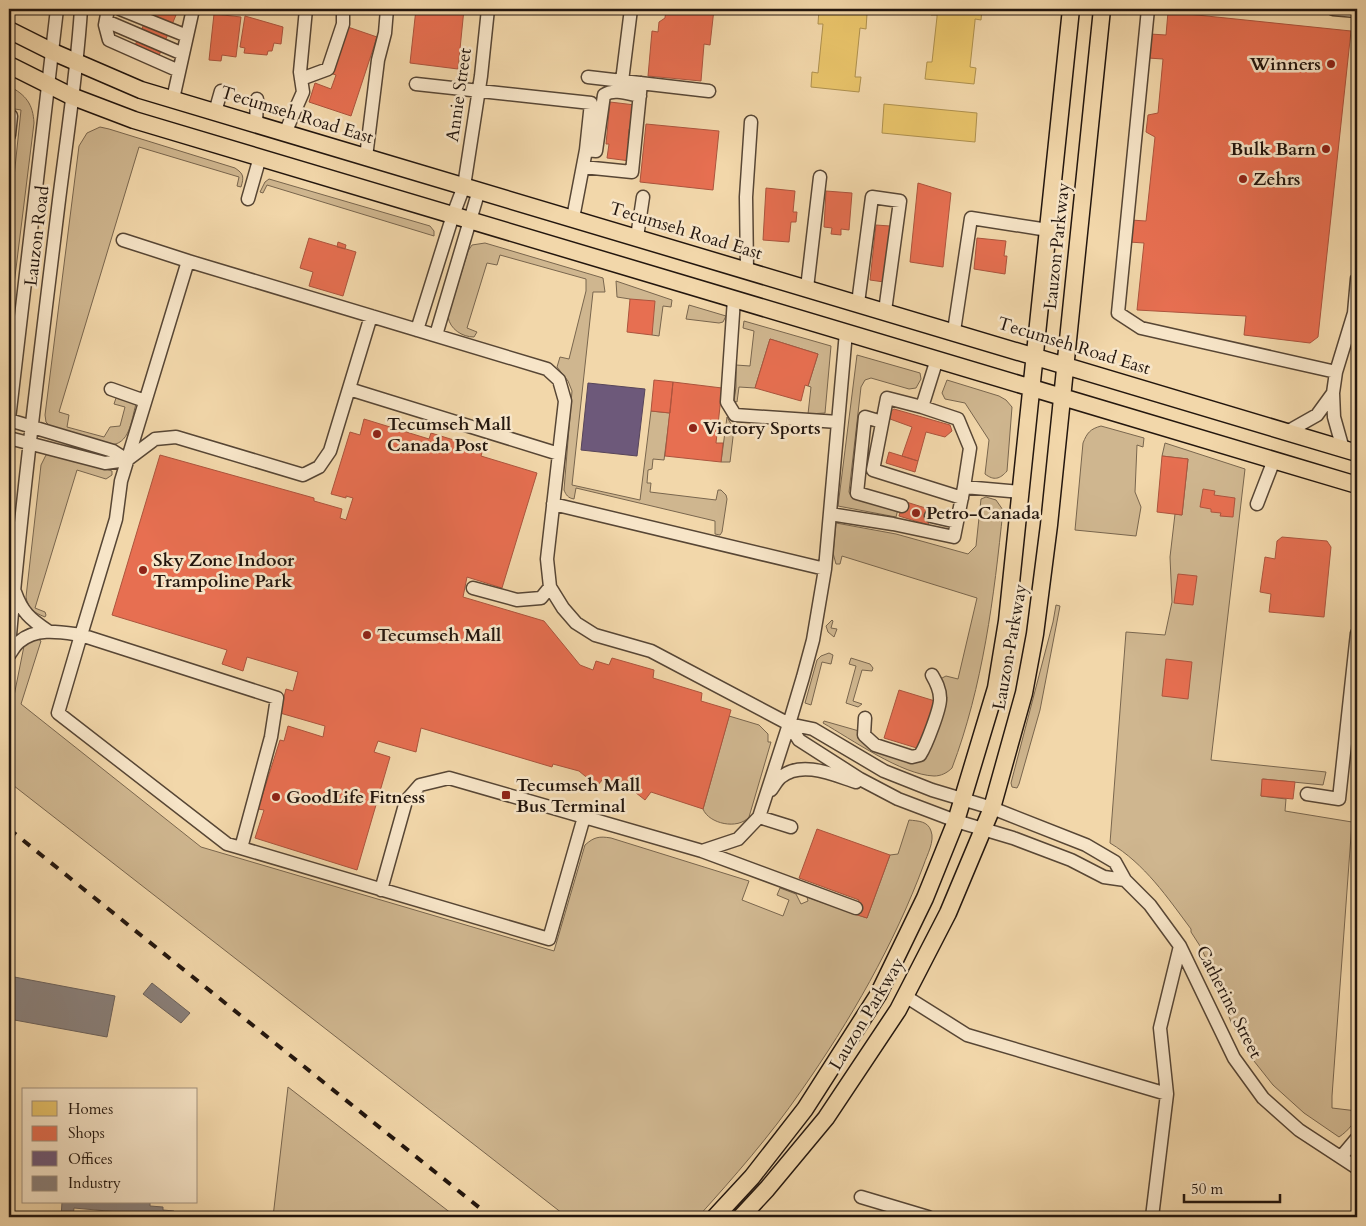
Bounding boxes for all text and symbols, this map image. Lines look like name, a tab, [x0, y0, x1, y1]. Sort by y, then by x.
street label: Annie Street	[440, 46, 478, 144]
place label: Winners	[1249, 52, 1321, 77]
marker: Winners	[1325, 58, 1337, 70]
street label: Tecumseh Road East	[218, 80, 377, 150]
place label: Bulk Barn	[1230, 137, 1316, 162]
marker: Bulk Barn	[1320, 143, 1332, 155]
place label: Zehrs	[1253, 167, 1301, 192]
marker: Zehrs	[1237, 173, 1249, 185]
street label: Lauzon Parkway	[1038, 181, 1076, 311]
street label: Lauzon Road	[18, 184, 56, 288]
street label: Tecumseh Road East	[607, 196, 766, 266]
street label: Tecumseh Road East	[995, 311, 1154, 381]
place label: Tecumseh Mall Canada Post	[387, 412, 511, 458]
place label: Victory Sports	[703, 416, 821, 441]
marker: Victory Sports	[687, 422, 699, 434]
marker: Tecumseh Mall Canada Post	[371, 428, 383, 440]
place label: Petro-Canada	[926, 501, 1040, 526]
marker: Petro-Canada	[910, 507, 922, 519]
place label: Sky Zone Indoor Trampoline Park	[153, 548, 295, 594]
marker: Sky Zone Indoor Trampoline Park	[137, 564, 149, 576]
street label: Lauzon Parkway	[987, 581, 1033, 712]
place label: Tecumseh Mall	[377, 623, 501, 648]
marker: Tecumseh Mall	[361, 629, 373, 641]
place label: Tecumseh Mall Bus Terminal	[516, 773, 640, 819]
place label: GoodLife Fitness	[286, 785, 425, 810]
marker: Tecumseh Mall Bus Terminal	[500, 789, 512, 801]
marker: GoodLife Fitness	[270, 791, 282, 803]
street label: Catherine Street	[1190, 941, 1268, 1063]
street label: Lauzon Parkway	[823, 952, 911, 1075]
legend	[22, 1088, 198, 1204]
text: Homes	[68, 1099, 113, 1119]
text: Shops	[68, 1123, 105, 1143]
text: Offices	[68, 1149, 113, 1169]
scale bar	[1184, 1171, 1280, 1203]
text: Industry	[68, 1173, 121, 1193]
text: 50 m	[1191, 1179, 1223, 1199]

